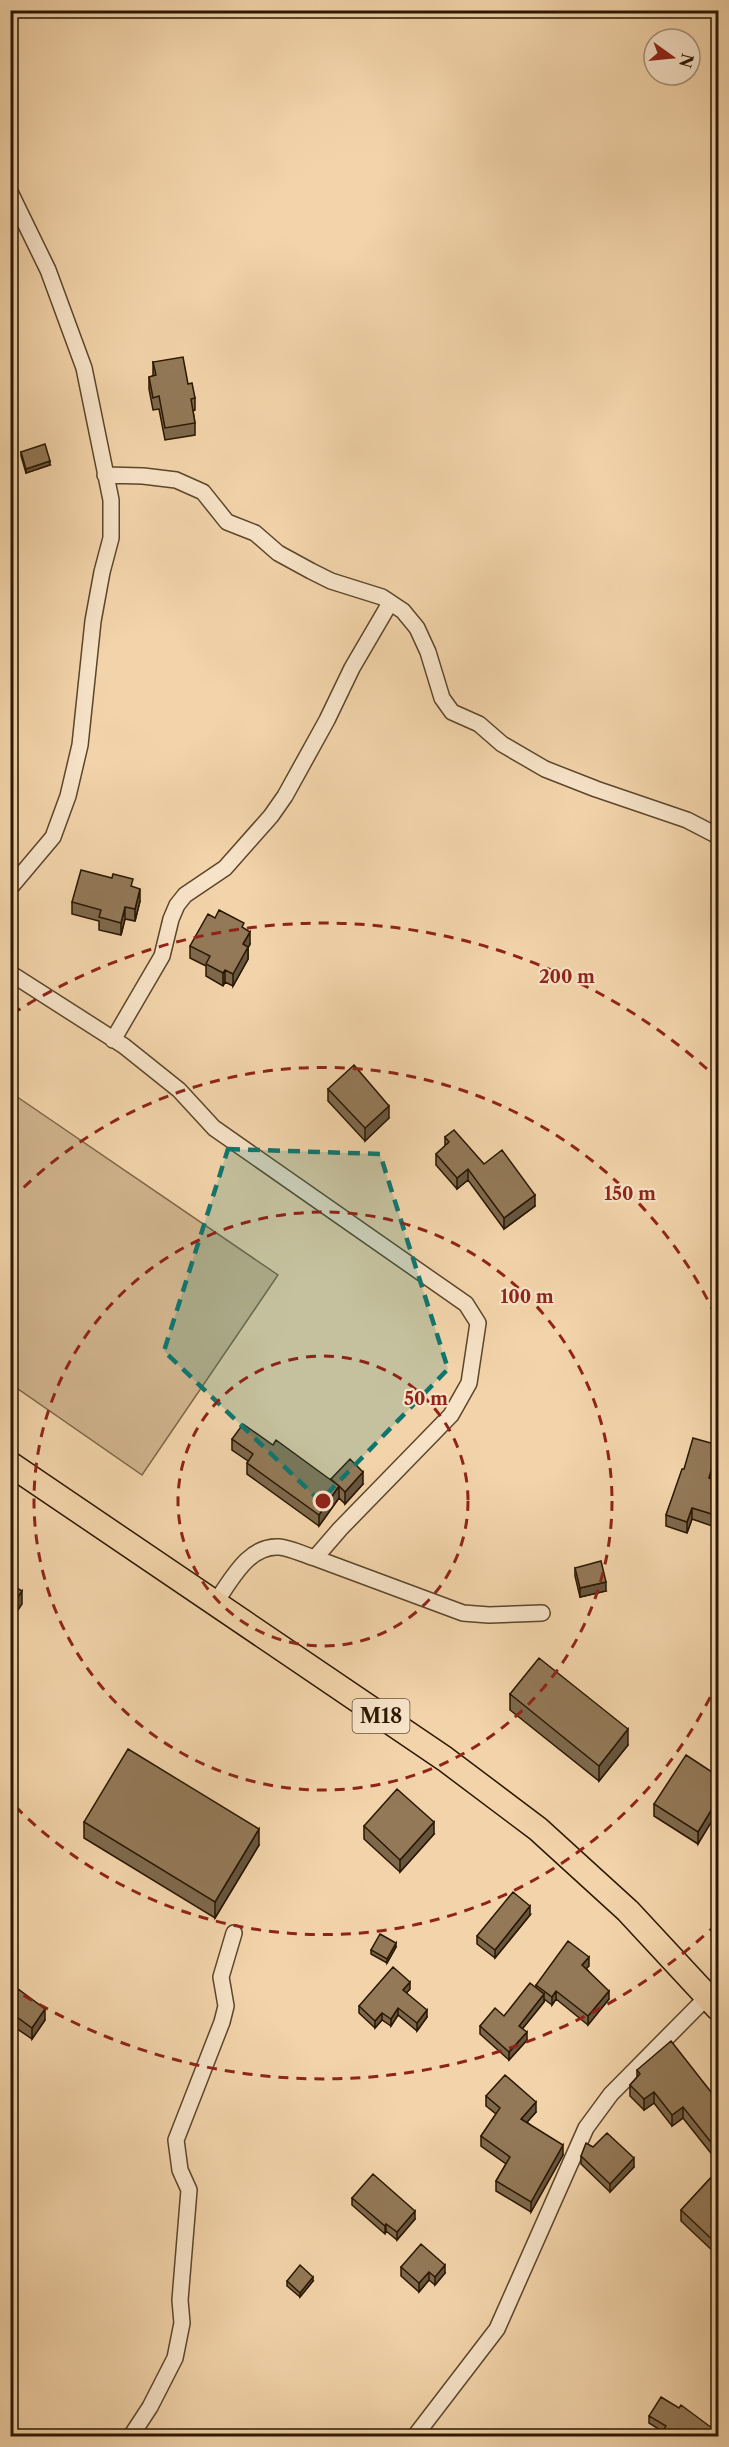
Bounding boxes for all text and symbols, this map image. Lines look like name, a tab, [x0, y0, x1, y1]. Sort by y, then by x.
north arrow	[642, 27, 702, 87]
text: N	[675, 52, 698, 70]
text: 200 m	[539, 966, 595, 988]
text: 150 m	[604, 1183, 656, 1205]
text: 100 m	[500, 1286, 554, 1308]
text: 50 m	[404, 1388, 448, 1410]
centre of rings	[313, 1491, 333, 1511]
road number: M18	[352, 1699, 410, 1733]

